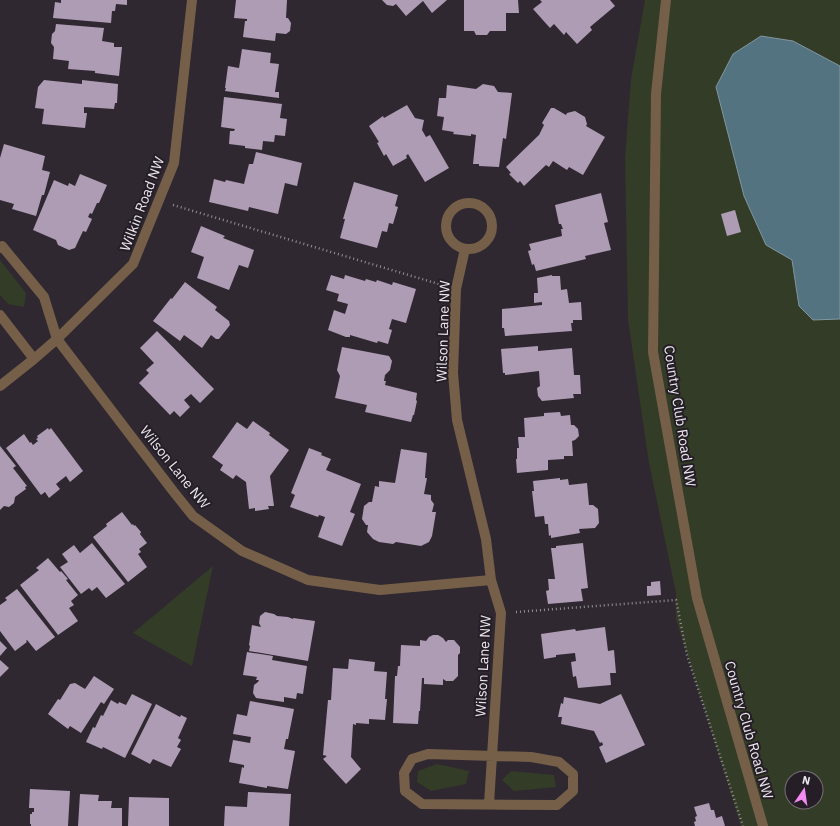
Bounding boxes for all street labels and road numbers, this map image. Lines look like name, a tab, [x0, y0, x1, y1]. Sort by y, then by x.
street label: Wilkin Road NW	[116, 154, 168, 254]
street label: Wilson Lane NW	[432, 279, 454, 382]
street label: Country Club Road NW	[660, 344, 700, 488]
street label: Wilson Lane NW	[136, 422, 214, 513]
street label: Wilson Lane NW	[471, 614, 495, 717]
street label: Country Club Road NW	[721, 659, 777, 802]

